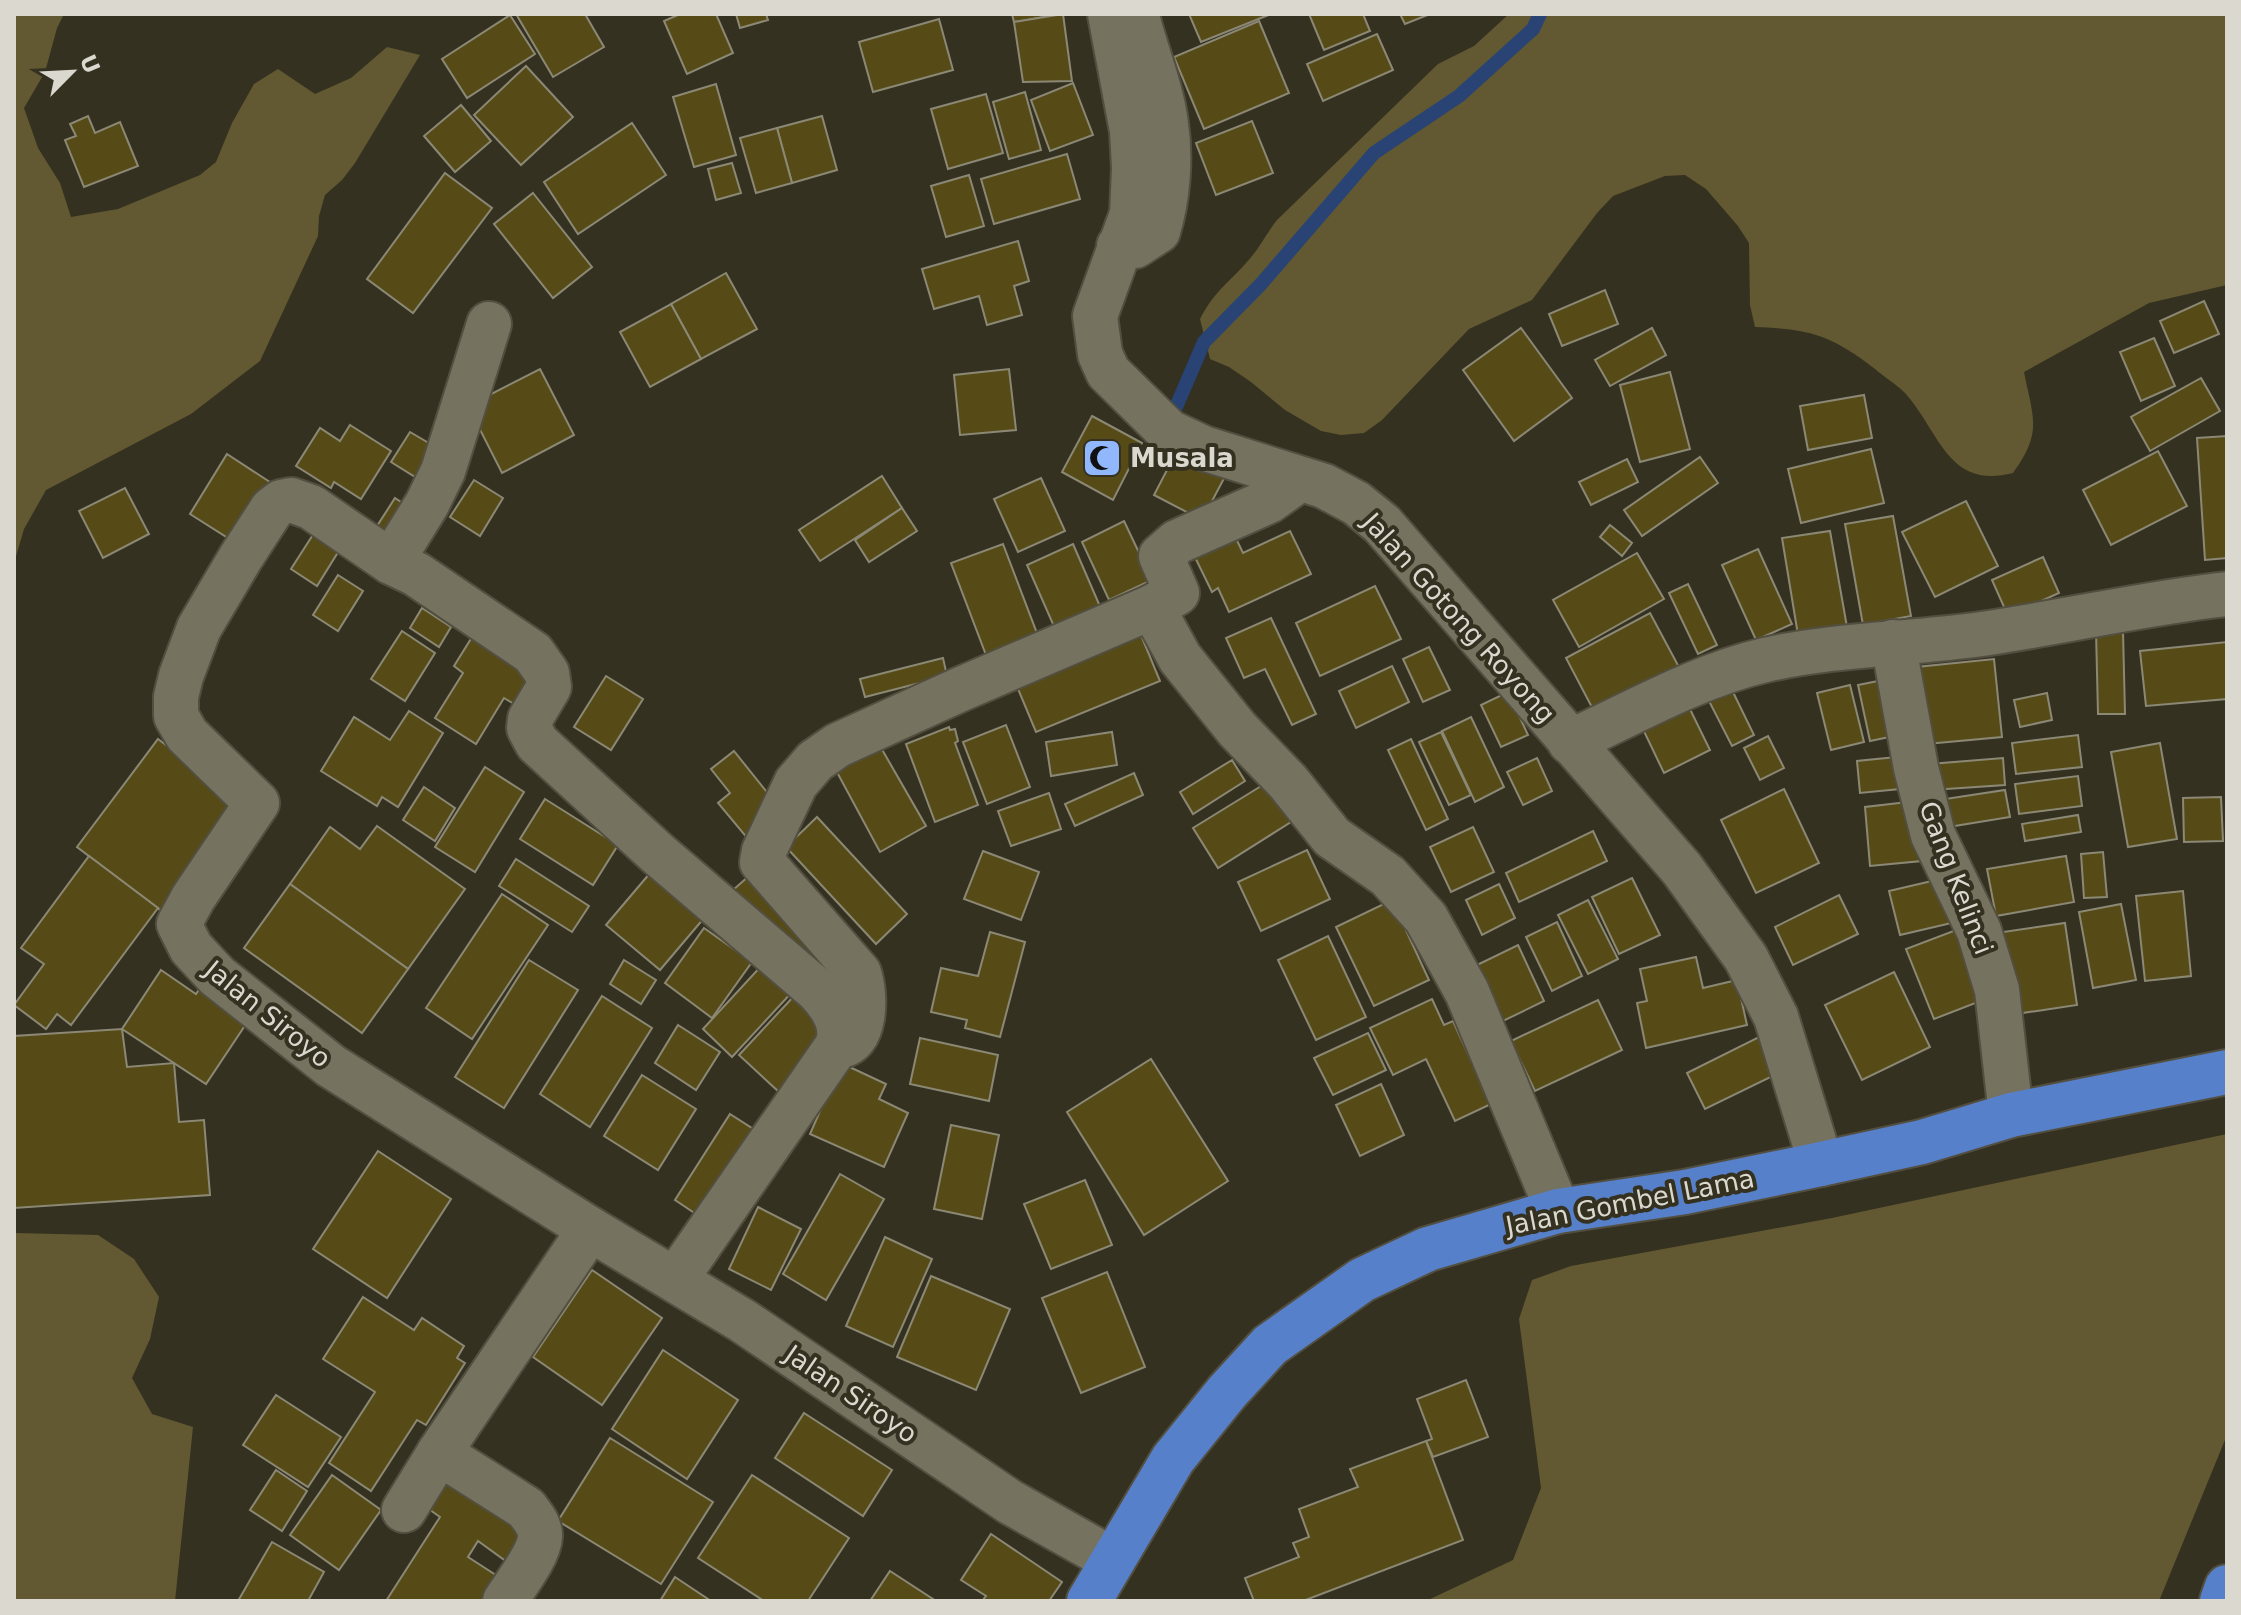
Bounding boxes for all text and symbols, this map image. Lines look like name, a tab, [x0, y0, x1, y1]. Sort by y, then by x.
north arrow	[32, 32, 112, 112]
text: U	[75, 51, 105, 77]
mosque icon: Musala	[1081, 437, 1123, 479]
place label: Musala	[1130, 443, 1234, 473]
street label: Jalan Gotong Royong	[1356, 505, 1561, 729]
street label: Gang Kelinci	[1913, 797, 1999, 959]
street label: Jalan Siroyo	[198, 953, 337, 1074]
street label: Jalan Gombel Lama	[1501, 1163, 1757, 1241]
street label: Jalan Siroyo	[778, 1338, 923, 1449]

